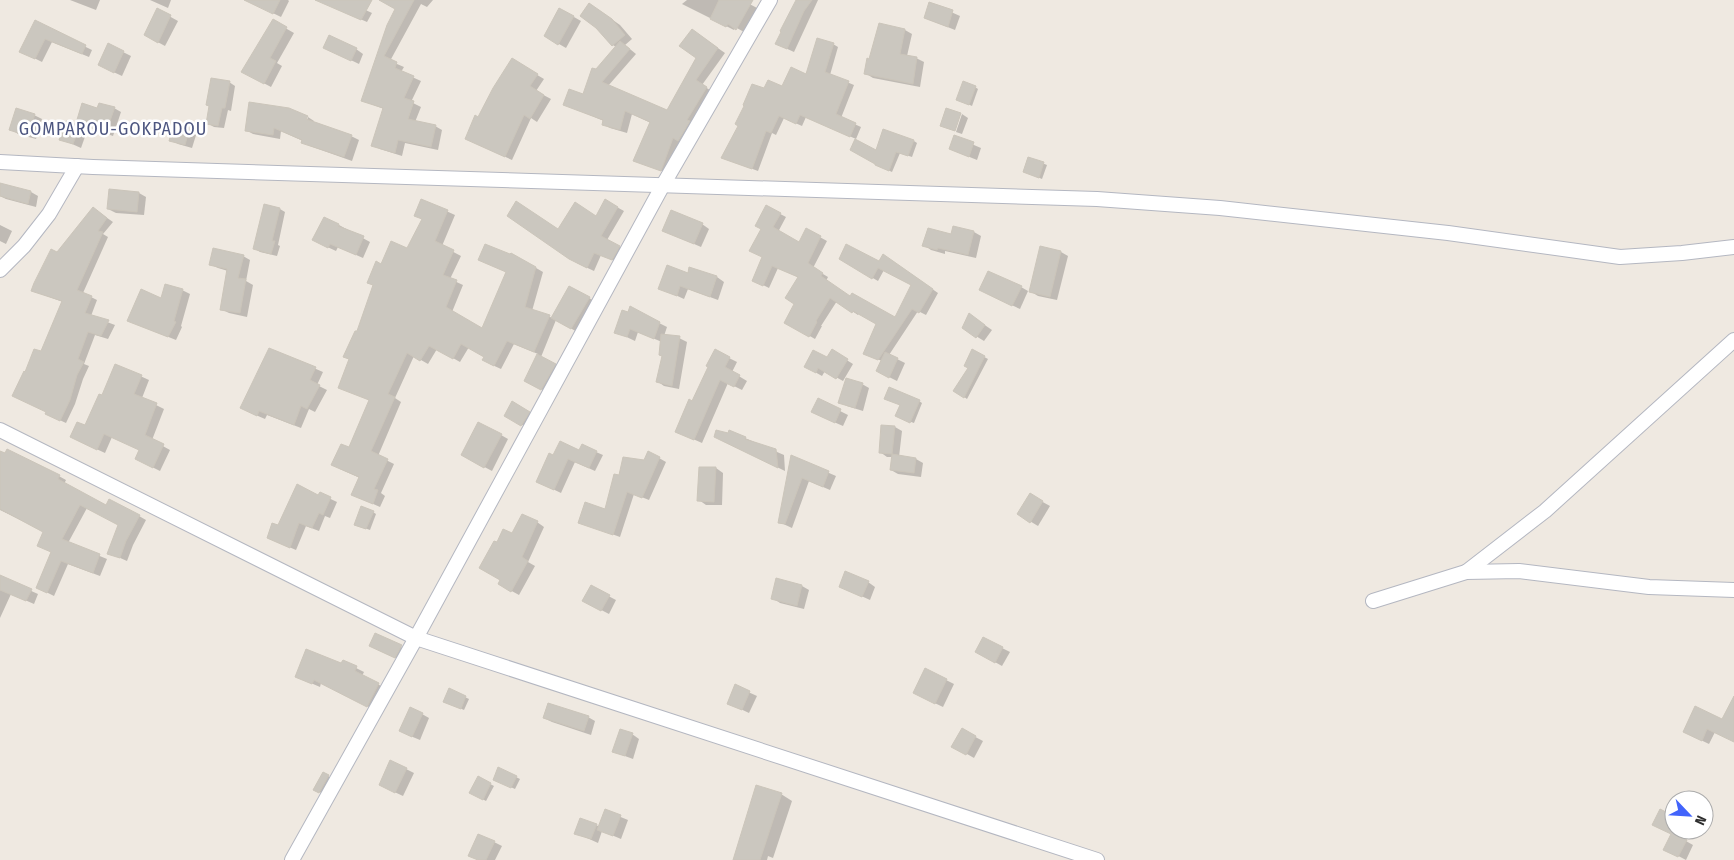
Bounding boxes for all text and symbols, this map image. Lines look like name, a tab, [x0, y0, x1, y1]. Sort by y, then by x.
district label: GOMPAROU-GOKPADOU	[19, 118, 207, 140]
north arrow	[1664, 790, 1714, 840]
text: N	[1691, 813, 1710, 828]

